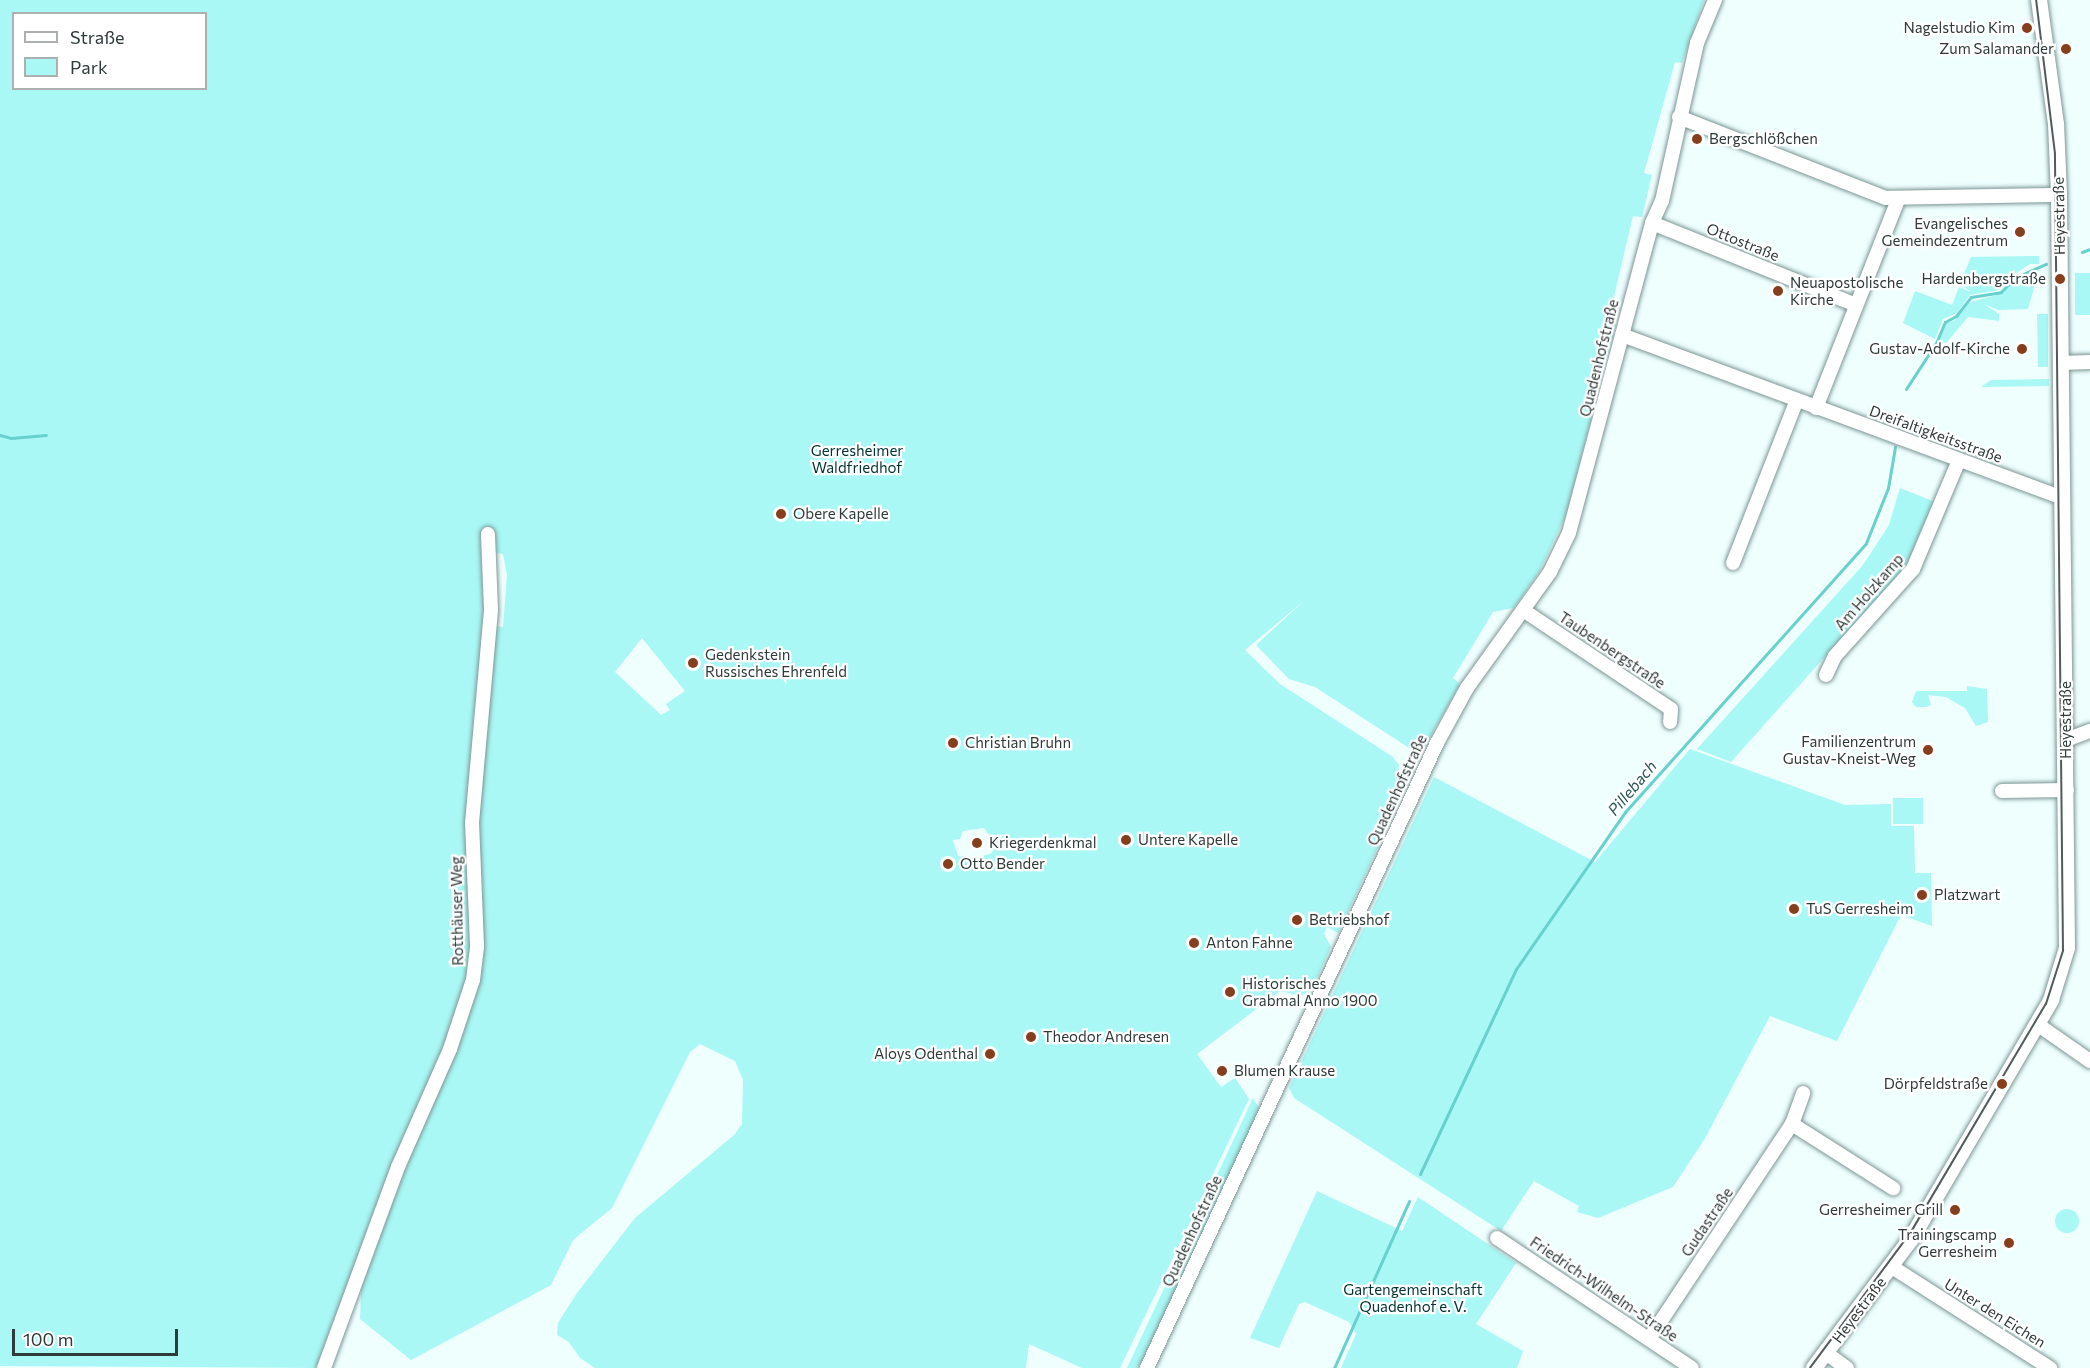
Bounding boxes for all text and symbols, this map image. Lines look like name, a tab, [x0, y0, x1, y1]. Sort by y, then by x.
legend	[12, 12, 207, 90]
place label: Nagelstudio Kim	[1903, 19, 2015, 37]
marker: Nagelstudio Kim	[2020, 21, 2034, 35]
text: Straße	[70, 26, 125, 48]
place label: Zum Salamander	[1939, 40, 2054, 58]
marker: Zum Salamander	[2059, 42, 2073, 56]
text: Park	[70, 56, 108, 78]
place label: Bergschlößchen	[1709, 130, 1818, 148]
marker: Bergschlößchen	[1690, 132, 1704, 146]
street label: Heyestraße	[2049, 177, 2069, 255]
place label: Evangelisches Gemeindezentrum	[1882, 214, 2008, 249]
street label: Ottostraße	[1704, 219, 1782, 265]
marker: Evangelisches Gemeindezentrum	[2013, 225, 2027, 239]
place label: Hardenbergstraße	[1921, 270, 2046, 288]
marker: Hardenbergstraße	[2051, 270, 2069, 288]
place label: Neuapostolische Kirche	[1790, 273, 1903, 308]
marker: Neuapostolische Kirche	[1771, 284, 1785, 298]
street label: Quadenhofstraße	[1576, 297, 1622, 419]
place label: Gustav-Adolf-Kirche	[1869, 340, 2010, 358]
marker: Gustav-Adolf-Kirche	[2015, 342, 2029, 356]
street label: Dreifaltigkeitsstraße	[1867, 402, 2005, 466]
park label: Gerresheimer Waldfriedhof	[811, 441, 903, 476]
place label: Obere Kapelle	[793, 505, 889, 523]
marker: Obere Kapelle	[774, 507, 788, 521]
street label: Am Holzkamp	[1831, 550, 1907, 634]
street label: Taubenbergstraße	[1555, 608, 1669, 692]
place label: Gedenkstein Russisches Ehrenfeld	[705, 645, 847, 680]
marker: Gedenkstein Russisches Ehrenfeld	[686, 656, 700, 670]
street label: Heyestraße	[2057, 681, 2075, 759]
street label: Quadenhofstraße	[1363, 732, 1431, 848]
place label: Familienzentrum Gustav-Kneist-Weg	[1783, 732, 1916, 767]
place label: Christian Bruhn	[965, 734, 1071, 752]
marker: Christian Bruhn	[946, 736, 960, 750]
marker: Familienzentrum Gustav-Kneist-Weg	[1921, 743, 1935, 757]
water label: Pillebach	[1604, 757, 1660, 819]
place label: Untere Kapelle	[1138, 831, 1238, 849]
marker: Untere Kapelle	[1119, 833, 1133, 847]
place label: Kriegerdenkmal	[989, 834, 1096, 852]
marker: Kriegerdenkmal	[970, 836, 984, 850]
place label: Otto Bender	[960, 855, 1045, 873]
street label: Rotthäuser Weg	[447, 856, 467, 966]
marker: Otto Bender	[941, 857, 955, 871]
place label: Platzwart	[1934, 886, 2001, 904]
marker: Platzwart	[1915, 888, 1929, 902]
place label: TuS Gerresheim	[1806, 900, 1913, 918]
marker: TuS Gerresheim	[1787, 902, 1801, 916]
place label: Betriebshof	[1309, 911, 1389, 929]
marker: Betriebshof	[1290, 913, 1304, 927]
place label: Anton Fahne	[1206, 934, 1293, 952]
marker: Anton Fahne	[1187, 936, 1201, 950]
place label: Historisches Grabmal Anno 1900	[1242, 974, 1378, 1009]
marker: Historisches Grabmal Anno 1900	[1223, 985, 1237, 999]
place label: Theodor Andresen	[1043, 1028, 1169, 1046]
marker: Theodor Andresen	[1024, 1030, 1038, 1044]
place label: Aloys Odenthal	[874, 1045, 978, 1063]
marker: Aloys Odenthal	[983, 1047, 997, 1061]
place label: Blumen Krause	[1234, 1062, 1335, 1080]
marker: Blumen Krause	[1215, 1064, 1229, 1078]
place label: Dörpfeldstraße	[1884, 1075, 1988, 1093]
marker: Dörpfeldstraße	[1993, 1075, 2011, 1093]
street label: Quadenhofstraße	[1158, 1173, 1226, 1289]
street label: Gudastraße	[1677, 1184, 1737, 1260]
place label: Gerresheimer Grill	[1819, 1201, 1943, 1219]
marker: Gerresheimer Grill	[1948, 1203, 1962, 1217]
place label: Trainingscamp Gerresheim	[1898, 1225, 1997, 1260]
street label: Friedrich-Wilhelm-Straße	[1527, 1233, 1681, 1345]
marker: Trainingscamp Gerresheim	[2002, 1236, 2016, 1250]
street label: Heyestraße	[1828, 1273, 1890, 1347]
street label: Unter den Eichen	[1941, 1275, 2049, 1351]
park label: Gartengemeinschaft Quadenhof e. V.	[1343, 1280, 1483, 1315]
scale bar	[15, 1317, 182, 1355]
text: 100 m	[23, 1328, 73, 1350]

